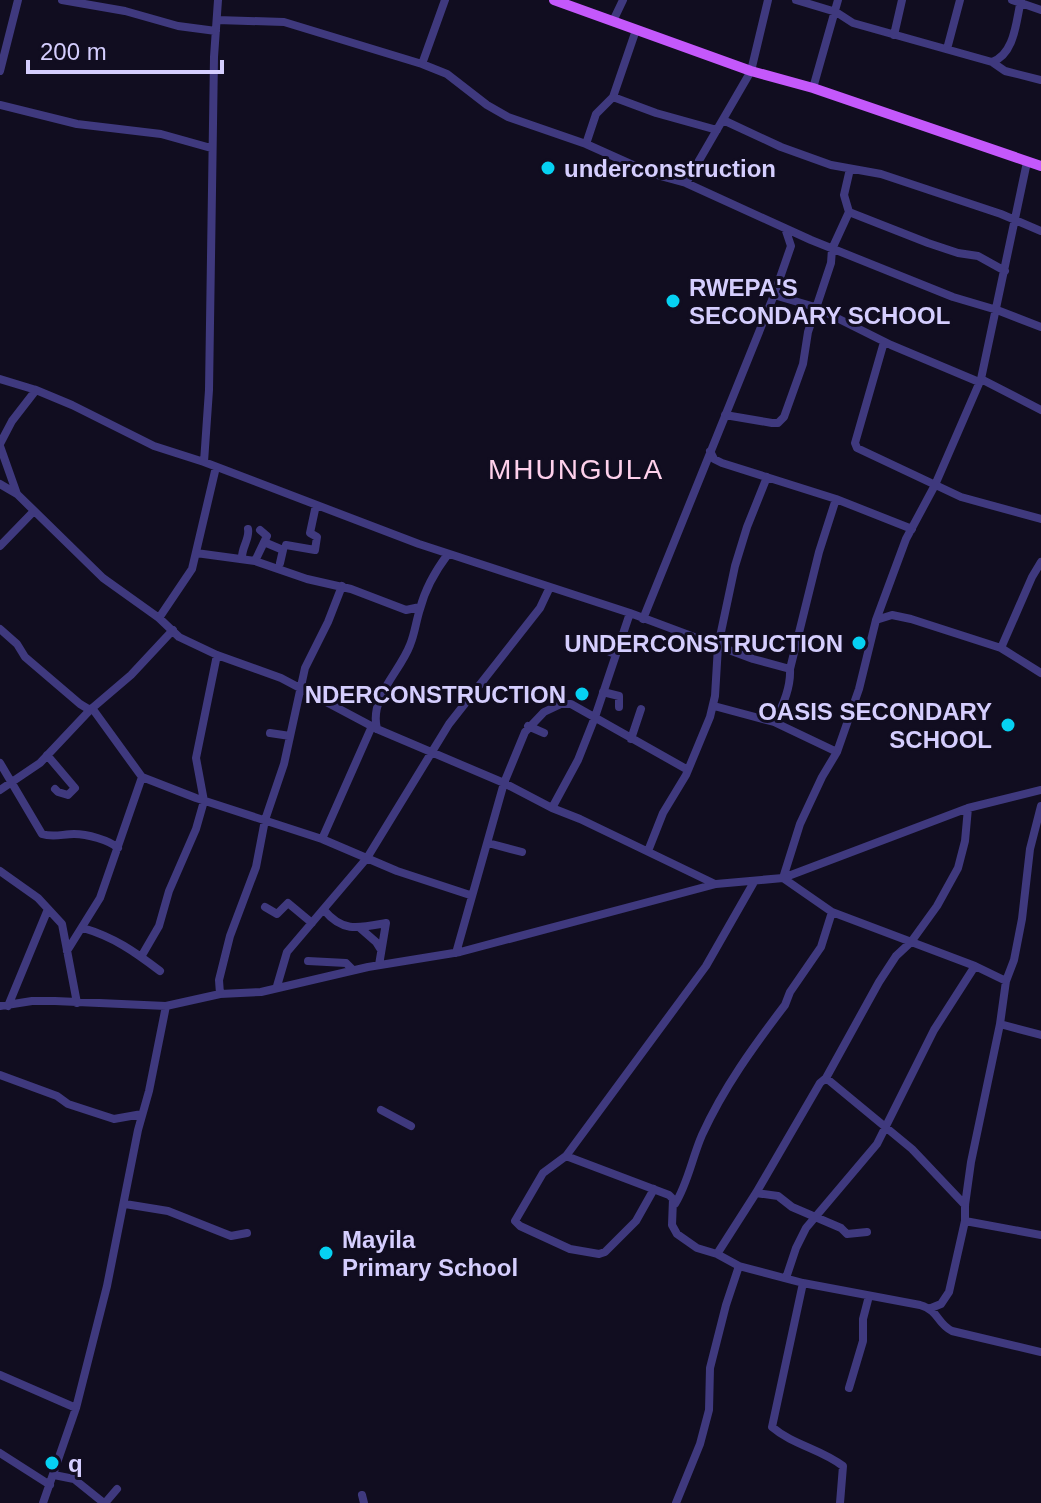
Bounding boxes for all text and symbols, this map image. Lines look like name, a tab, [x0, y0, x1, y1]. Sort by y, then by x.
scale bar	[28, 24, 222, 74]
text: 200 m	[40, 38, 107, 65]
place label: underconstruction	[564, 155, 776, 182]
marker: underconstruction	[539, 159, 557, 177]
place label: RWEPA'S SECONDARY SCHOOL	[689, 274, 950, 329]
marker: RWEPA'S SECONDARY SCHOOL	[664, 292, 682, 310]
district label: MHUNGULA	[488, 454, 664, 485]
place label: UNDERCONSTRUCTION	[564, 630, 843, 657]
marker: UNDERCONSTRUCTION	[850, 634, 868, 652]
place label: NDERCONSTRUCTION	[305, 681, 566, 708]
marker: NDERCONSTRUCTION	[573, 685, 591, 703]
place label: OASIS SECONDARY SCHOOL	[758, 698, 992, 753]
marker: OASIS SECONDARY SCHOOL	[999, 716, 1017, 734]
place label: Mayila Primary School	[342, 1226, 518, 1281]
marker: Mayila Primary School	[317, 1244, 335, 1262]
place label: q	[68, 1450, 83, 1477]
marker: q	[43, 1454, 61, 1472]

